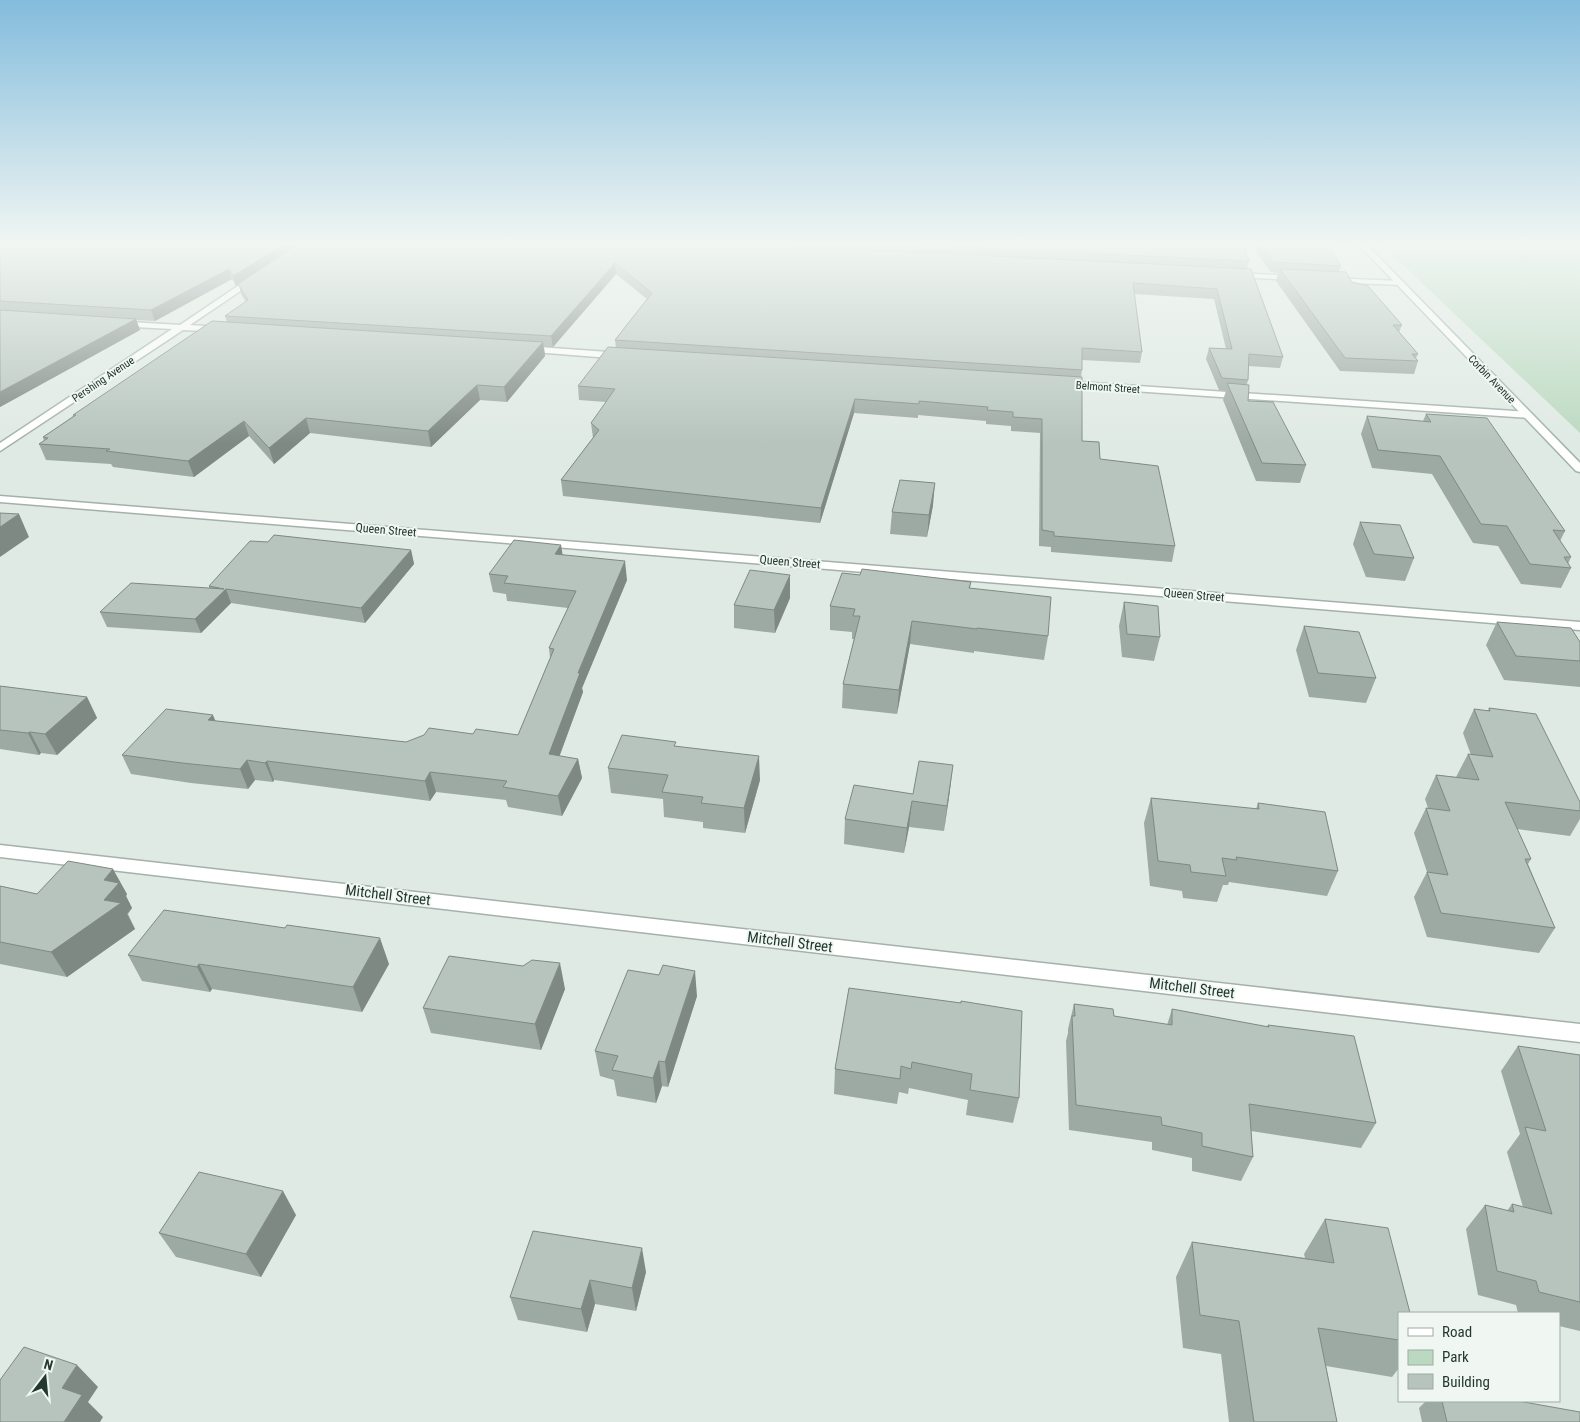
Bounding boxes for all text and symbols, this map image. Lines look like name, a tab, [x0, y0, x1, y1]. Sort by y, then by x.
street label: Corbin Avenue	[1465, 352, 1518, 406]
street label: Pershing Avenue	[70, 354, 137, 405]
street label: Belmont Street	[1075, 379, 1141, 396]
street label: Queen Street	[355, 520, 417, 540]
street label: Queen Street	[759, 552, 821, 572]
street label: Queen Street	[1163, 585, 1225, 605]
street label: Mitchell Street	[344, 881, 432, 909]
street label: Mitchell Street	[746, 928, 834, 956]
street label: Mitchell Street	[1148, 974, 1236, 1002]
legend	[1398, 1312, 1560, 1402]
text: Road	[1442, 1323, 1472, 1341]
text: Park	[1442, 1348, 1469, 1366]
north arrow	[20, 1352, 70, 1402]
text: N	[42, 1356, 55, 1373]
text: Building	[1442, 1373, 1490, 1391]

